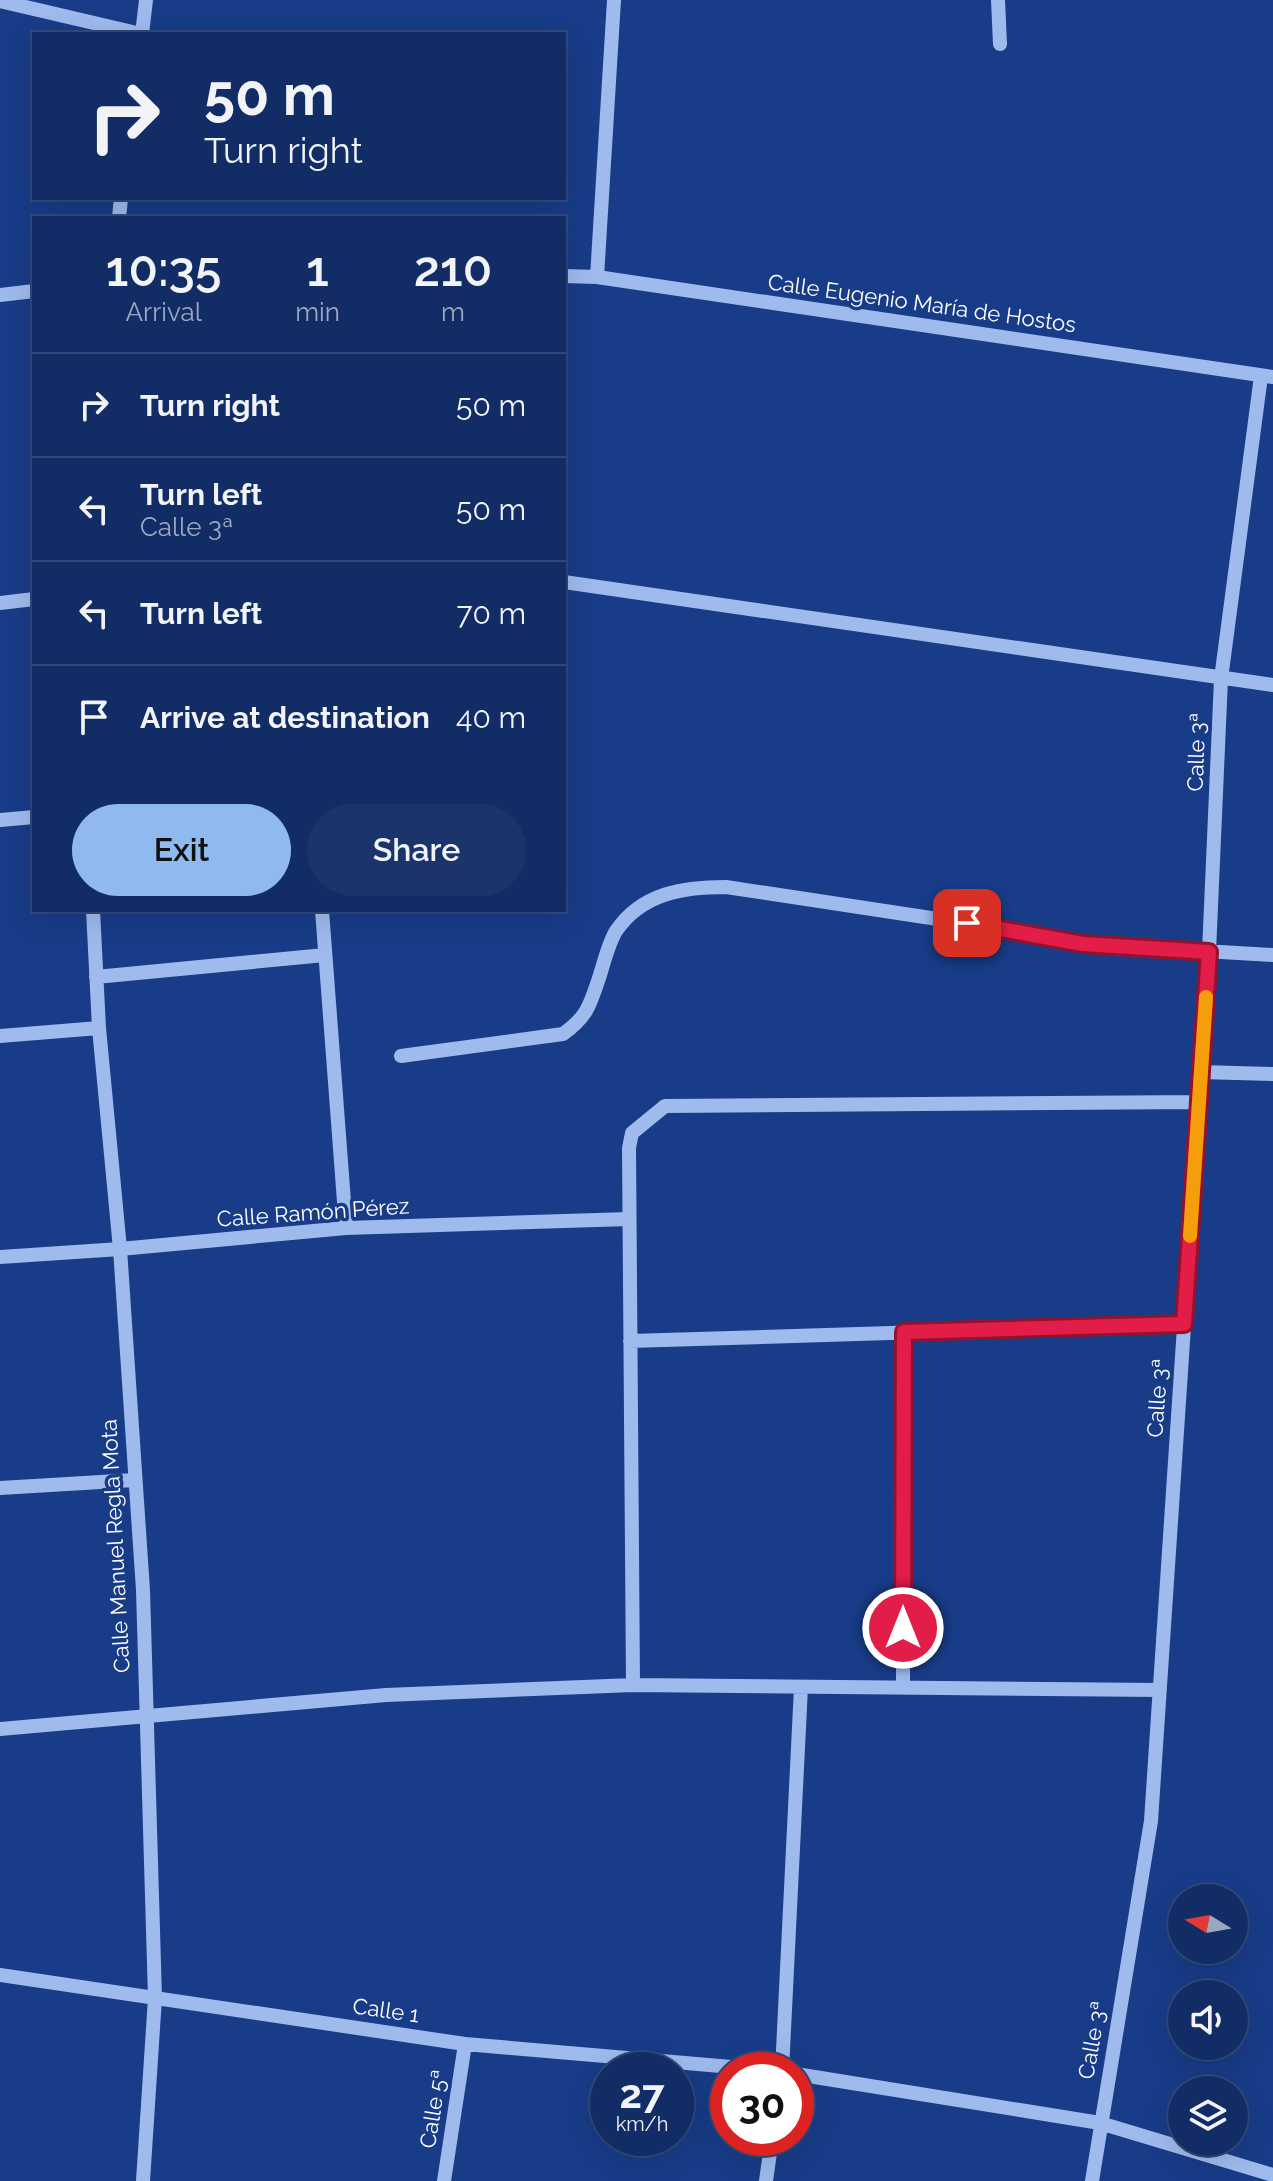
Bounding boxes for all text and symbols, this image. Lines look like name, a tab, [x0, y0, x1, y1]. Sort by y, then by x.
text: 50 m	[204, 62, 335, 128]
icon: right	[72, 64, 176, 168]
text: Turn right	[204, 129, 363, 171]
text: 10:35	[106, 241, 221, 297]
text: 1	[306, 241, 329, 297]
text: 210	[414, 241, 492, 297]
street label: Calle Eugenio María de Hostos	[766, 269, 1078, 337]
text: Arrival	[125, 297, 202, 327]
text: min	[295, 297, 340, 327]
text: m	[441, 297, 465, 327]
icon: right	[72, 383, 116, 427]
text: Turn right	[140, 388, 280, 423]
text: 50 m	[456, 388, 526, 423]
text: Turn left	[140, 477, 262, 512]
icon: left	[72, 487, 116, 531]
text: 50 m	[456, 492, 526, 527]
text: Calle 3ª	[140, 512, 233, 542]
icon: left	[72, 591, 116, 635]
text: Turn left	[140, 596, 262, 631]
text: 70 m	[456, 596, 526, 631]
icon: arrive	[72, 695, 116, 739]
text: Arrive at destination	[140, 700, 430, 735]
text: 40 m	[456, 700, 526, 735]
street label: Calle 3ª	[1182, 712, 1210, 792]
button: Exit	[72, 804, 291, 896]
button: Share	[307, 804, 526, 896]
pin	[933, 889, 1001, 957]
icon: arrive	[945, 901, 989, 945]
street label: Calle Ramón Pérez	[216, 1192, 410, 1232]
street label: Calle 3ª	[1141, 1358, 1173, 1438]
street label: Calle Manuel Regla Mota	[95, 1419, 135, 1673]
position arrow	[861, 1586, 945, 1670]
north arrow	[1168, 1884, 1248, 1964]
map controls	[1168, 1884, 1248, 2156]
button: sound	[1168, 1980, 1248, 2060]
street label: Calle 1	[351, 1992, 421, 2028]
street label: Calle 3ª	[1072, 1999, 1112, 2081]
speed limit sign: 30	[710, 2052, 814, 2156]
street label: Calle 5ª	[414, 2068, 452, 2150]
text: 27	[619, 2070, 664, 2117]
button: layers	[1168, 2076, 1248, 2156]
text: km/h	[616, 2112, 668, 2136]

